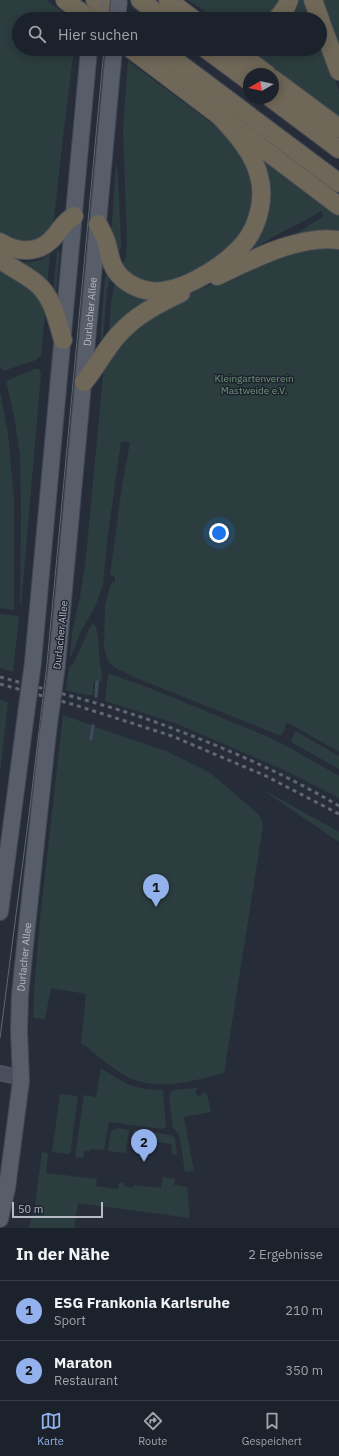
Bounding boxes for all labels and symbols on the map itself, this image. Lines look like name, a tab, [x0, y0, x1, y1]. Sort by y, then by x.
north arrow	[243, 68, 279, 104]
street label: Durlacher Allee	[81, 276, 100, 347]
park label: Kleingartenverein Mastweide e.V.	[214, 372, 294, 397]
your location	[209, 523, 229, 543]
street label: Durlacher Allee	[50, 599, 71, 670]
pin: 1	[143, 874, 169, 907]
street label: Durlacher Allee	[14, 921, 34, 992]
pin: 2	[131, 1129, 157, 1162]
scale bar	[12, 1200, 103, 1219]

